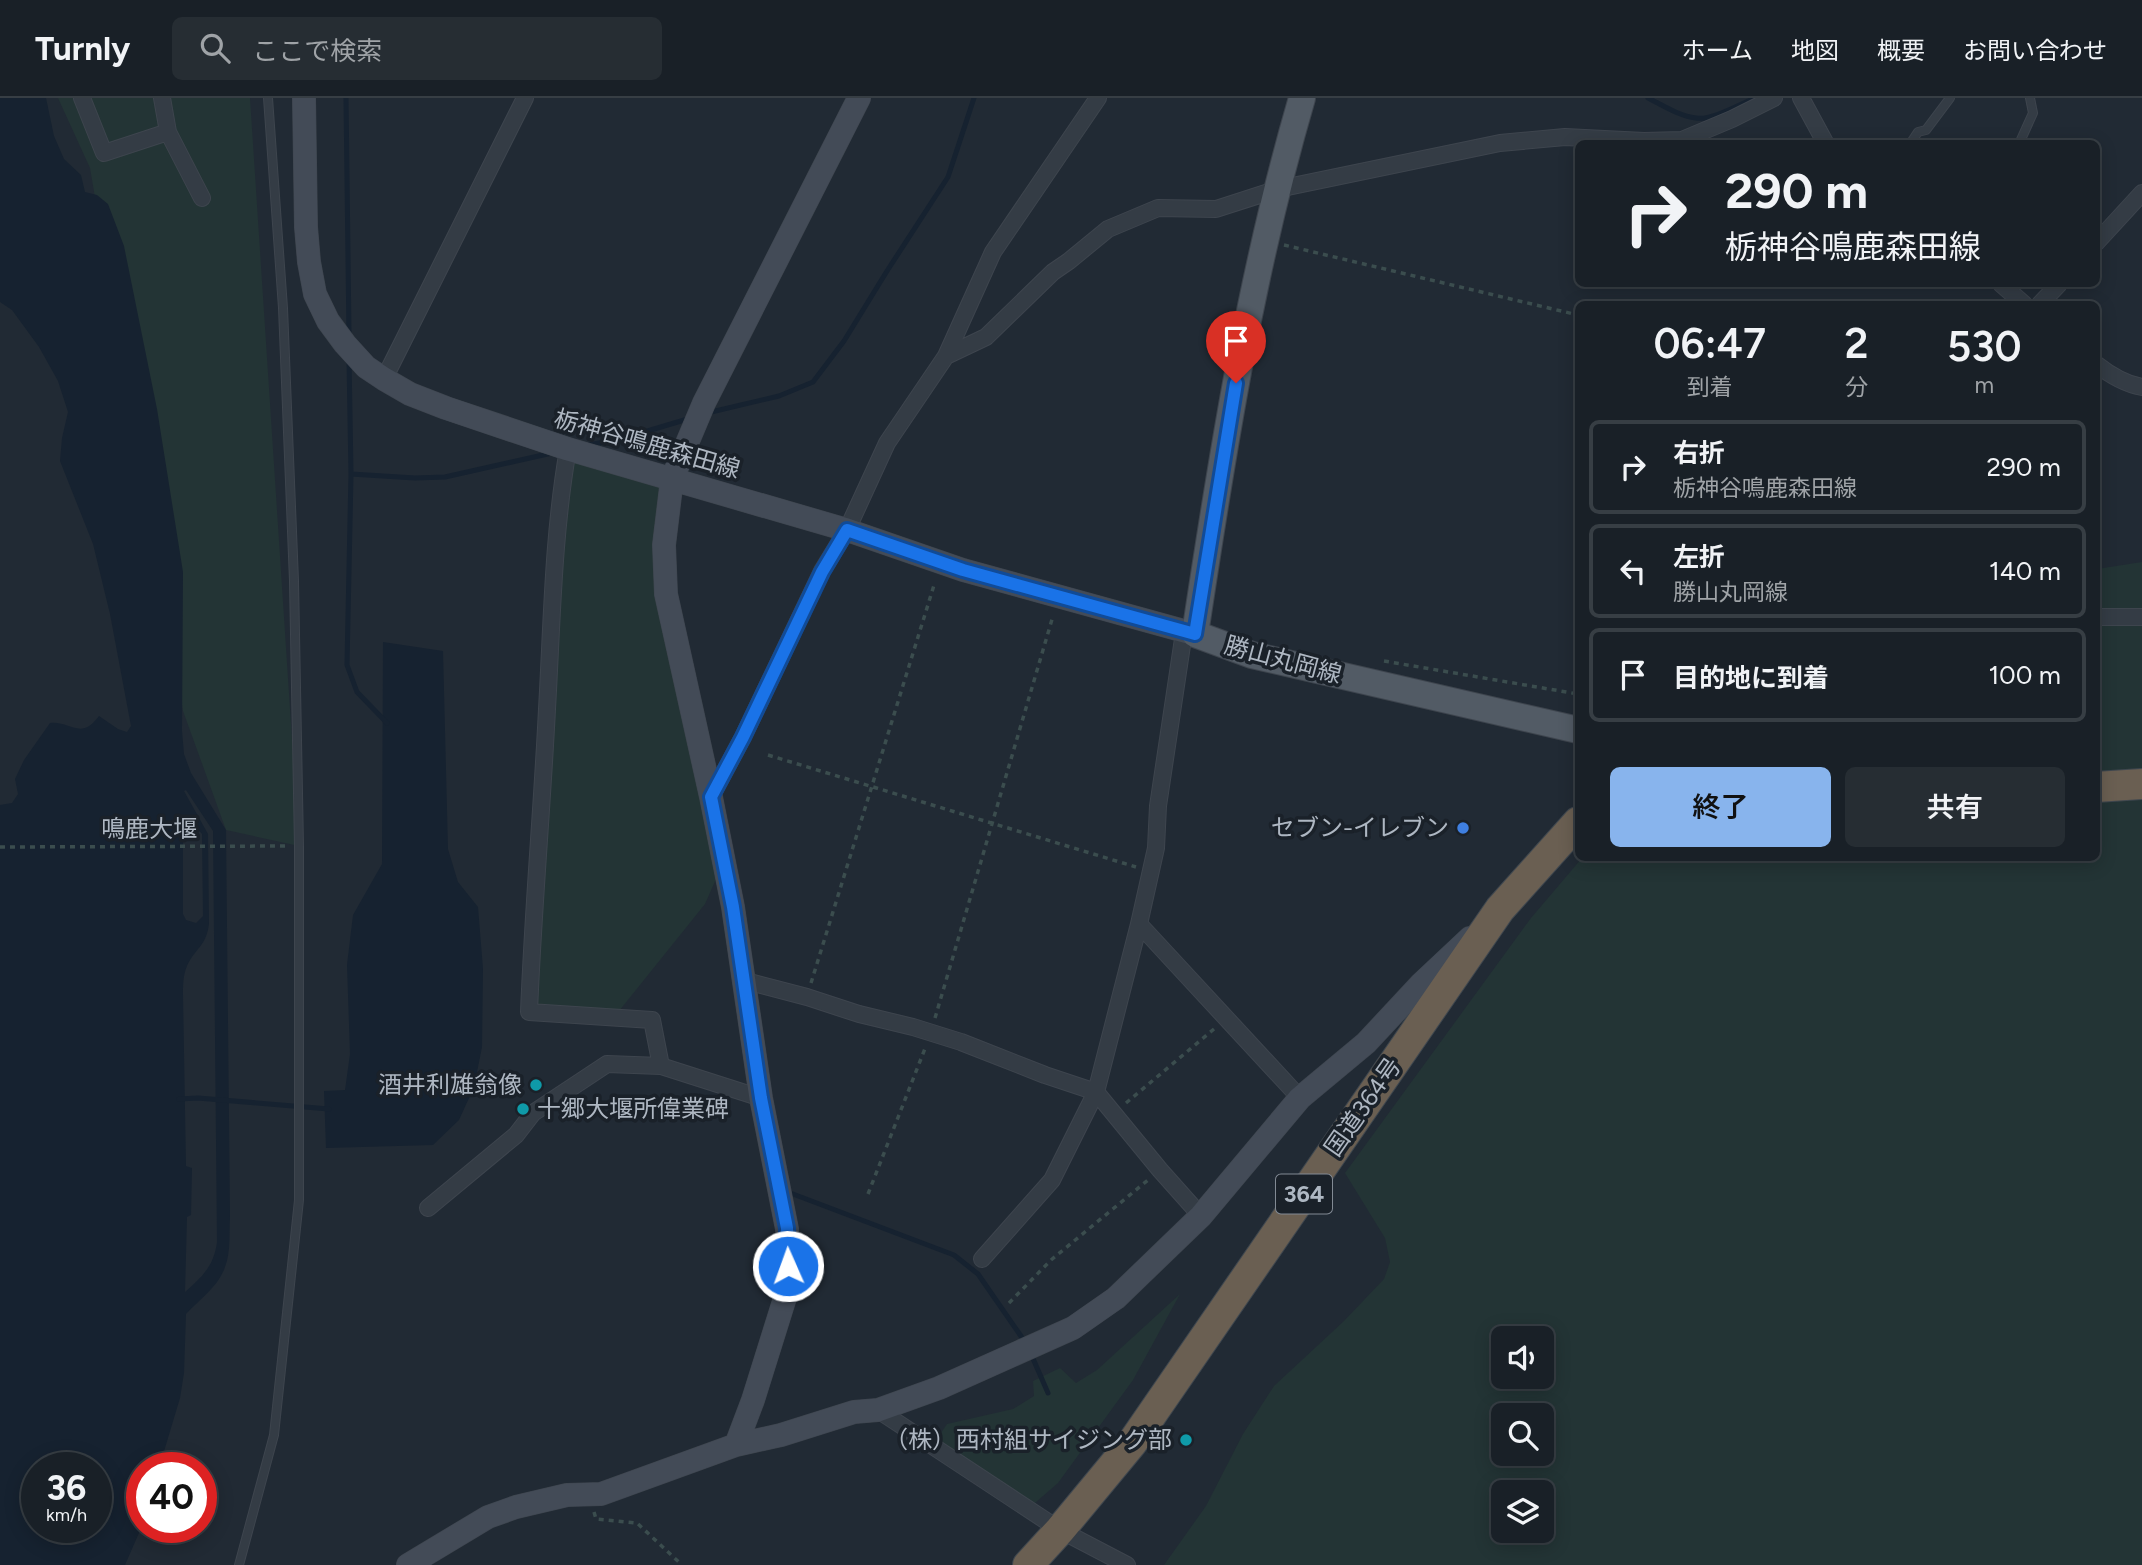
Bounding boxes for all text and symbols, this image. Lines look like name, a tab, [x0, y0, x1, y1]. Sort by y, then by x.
search box	[172, 17, 662, 80]
text: Turnly	[35, 29, 130, 68]
icon: search	[196, 29, 234, 67]
text: ここで検索	[252, 35, 382, 67]
text: ホーム	[1682, 36, 1753, 65]
text: 地図	[1791, 36, 1839, 65]
text: 概要	[1877, 36, 1925, 65]
text: お問い合わせ	[1963, 36, 2107, 65]
text: 290 m	[1725, 161, 1868, 220]
icon: right	[1610, 168, 1701, 259]
text: 栃神谷鳴鹿森田線	[1725, 228, 1981, 266]
pin	[1206, 311, 1266, 383]
text: 06:47	[1654, 318, 1766, 369]
text: 2	[1844, 318, 1868, 369]
text: 530	[1947, 321, 2021, 372]
icon: arrive	[1217, 322, 1255, 360]
text: m	[1974, 371, 1994, 399]
text: 到着	[1687, 373, 1733, 401]
text: 分	[1845, 373, 1868, 401]
street label: 栃神谷鳴鹿森田線	[551, 403, 743, 484]
text: 右折	[1673, 437, 1725, 469]
icon: right	[1614, 448, 1652, 486]
text: 290 m	[1987, 451, 2061, 483]
text: 栃神谷鳴鹿森田線	[1673, 474, 1857, 502]
text: 左折	[1673, 541, 1725, 573]
icon: left	[1614, 552, 1652, 590]
text: 140 m	[1989, 555, 2061, 587]
text: 勝山丸岡線	[1673, 578, 1788, 606]
street label: 勝山丸岡線	[1221, 630, 1345, 689]
icon: arrive	[1614, 656, 1652, 694]
text: 100 m	[1988, 659, 2061, 691]
text: 目的地に到着	[1673, 662, 1829, 694]
button: 終了	[1610, 767, 1831, 847]
button: 共有	[1845, 767, 2065, 847]
place label: セブン-イレブン	[1271, 813, 1449, 842]
street label: 鳴鹿大堰	[101, 814, 197, 843]
marker: セブン-イレブン	[1455, 820, 1471, 836]
street label: 国道364号	[1318, 1052, 1407, 1162]
place label: 酒井利雄翁像	[378, 1070, 522, 1099]
marker: 酒井利雄翁像	[528, 1077, 544, 1093]
place label: 十郷大堰所偉業碑	[537, 1094, 729, 1123]
marker: 十郷大堰所偉業碑	[515, 1101, 531, 1117]
road number: 364	[1276, 1175, 1332, 1214]
position arrow	[751, 1229, 825, 1303]
map controls	[1491, 1326, 1554, 1543]
button: sound	[1491, 1326, 1554, 1389]
button: search	[1491, 1403, 1554, 1466]
place label: （株）西村組サイジング部	[884, 1425, 1172, 1454]
marker: （株）西村組サイジング部	[1178, 1432, 1194, 1448]
speed limit sign: 40	[126, 1452, 217, 1543]
text: 36	[47, 1467, 86, 1509]
button: layers	[1491, 1480, 1554, 1543]
text: km/h	[46, 1504, 87, 1526]

